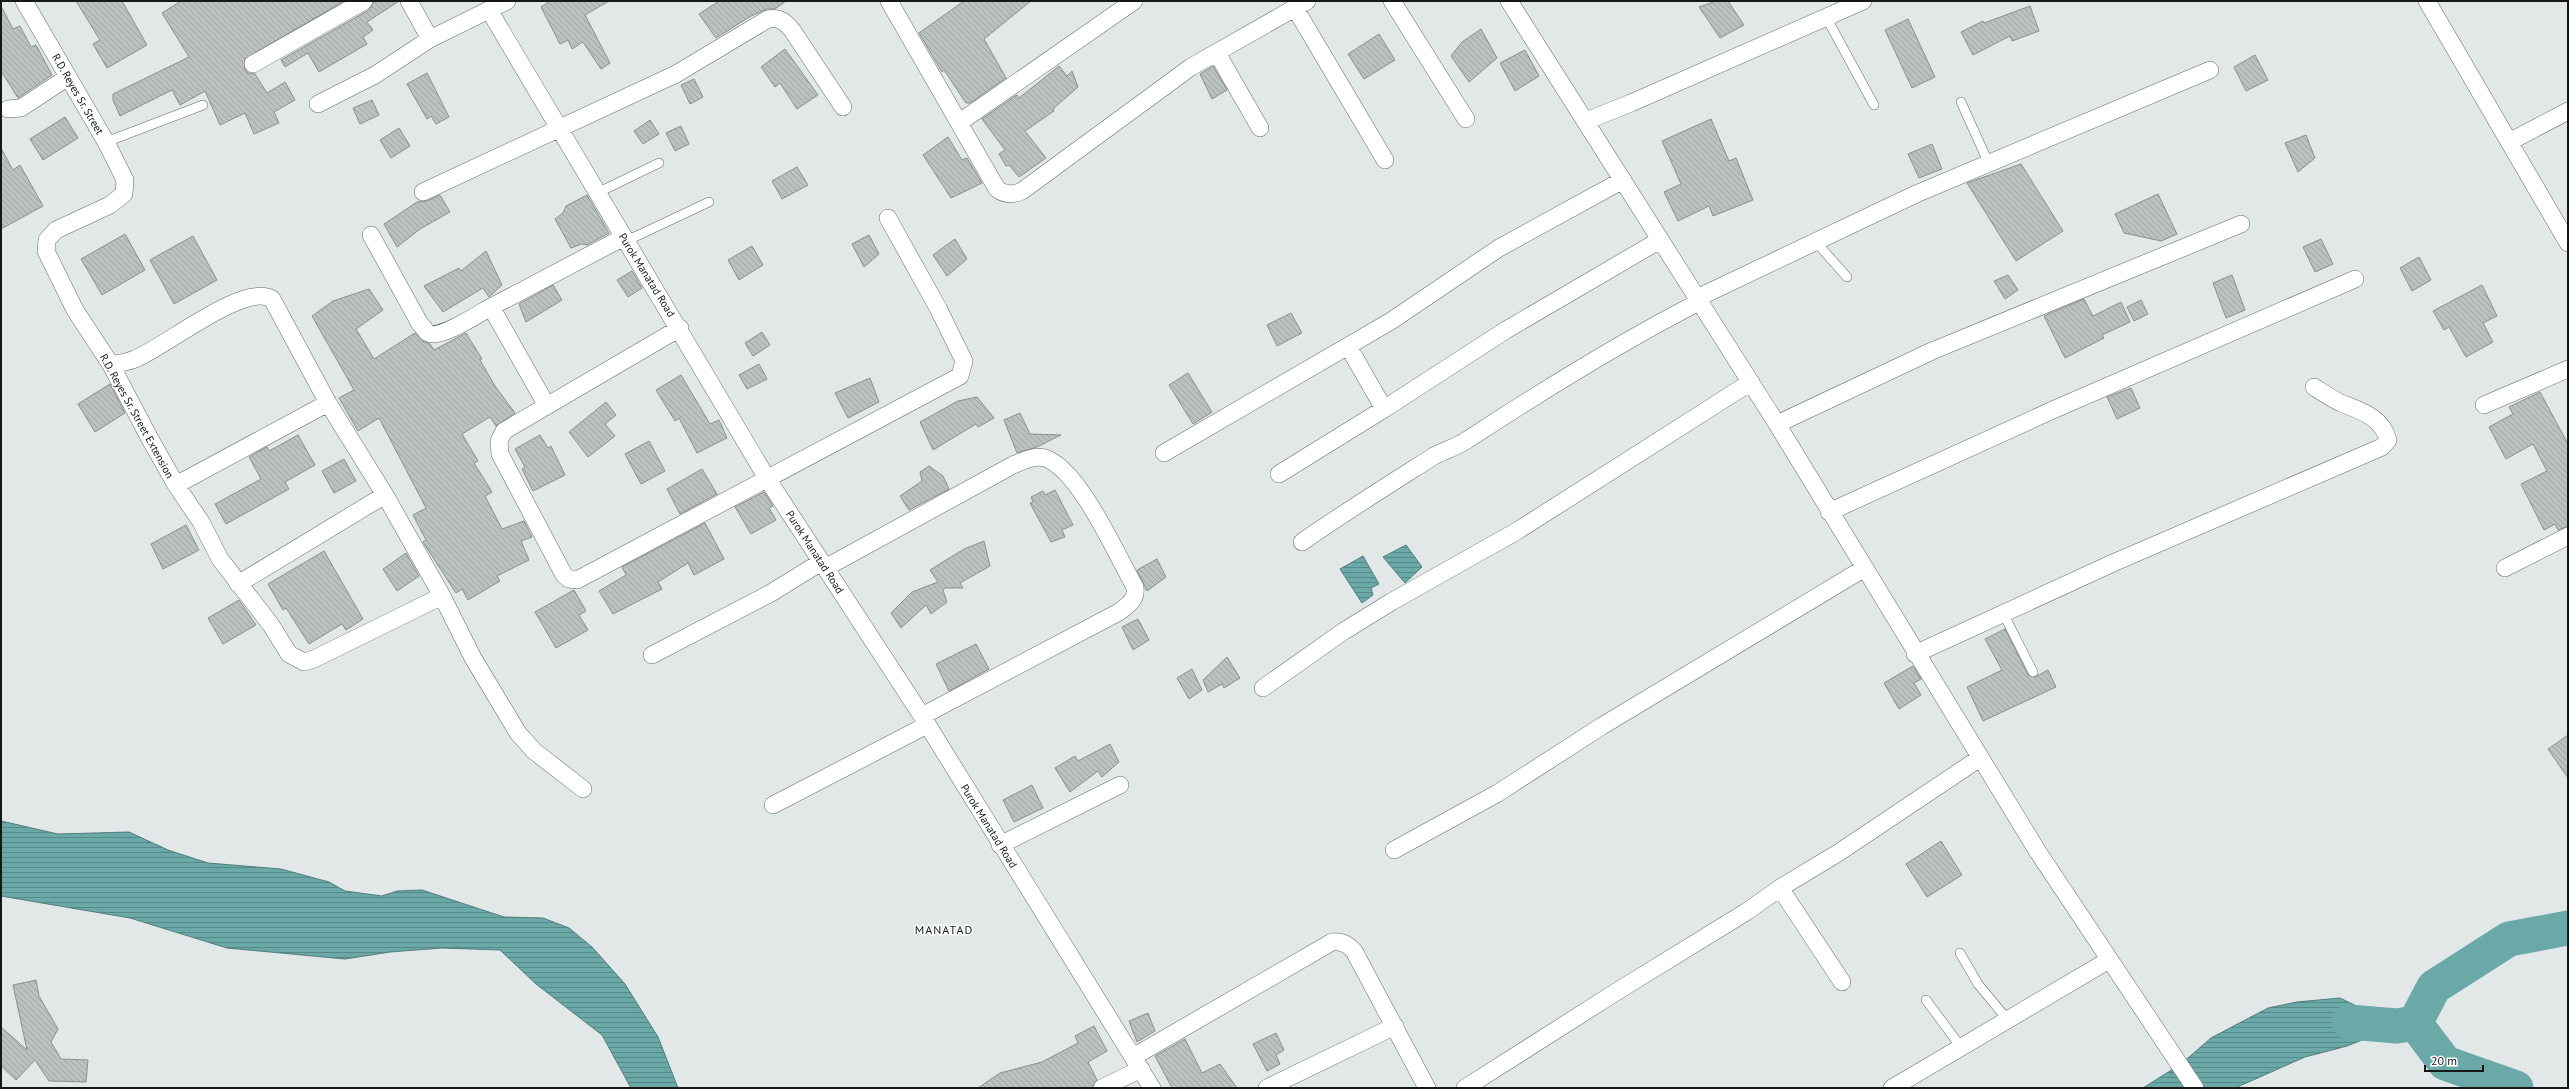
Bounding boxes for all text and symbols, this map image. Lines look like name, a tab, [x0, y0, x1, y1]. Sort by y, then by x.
street label: R.D. Reyes Sr. Street	[49, 51, 107, 137]
street label: Purok Manatad Road	[616, 231, 678, 320]
street label: R.D. Reyes Sr. Street Extension	[97, 351, 177, 481]
street label: Purok Manatad Road	[783, 508, 847, 596]
street label: Purok Manatad Road	[958, 782, 1020, 871]
district label: MANATAD	[915, 922, 973, 937]
scale bar	[2425, 1047, 2483, 1073]
text: 20 m	[2431, 1053, 2457, 1068]

